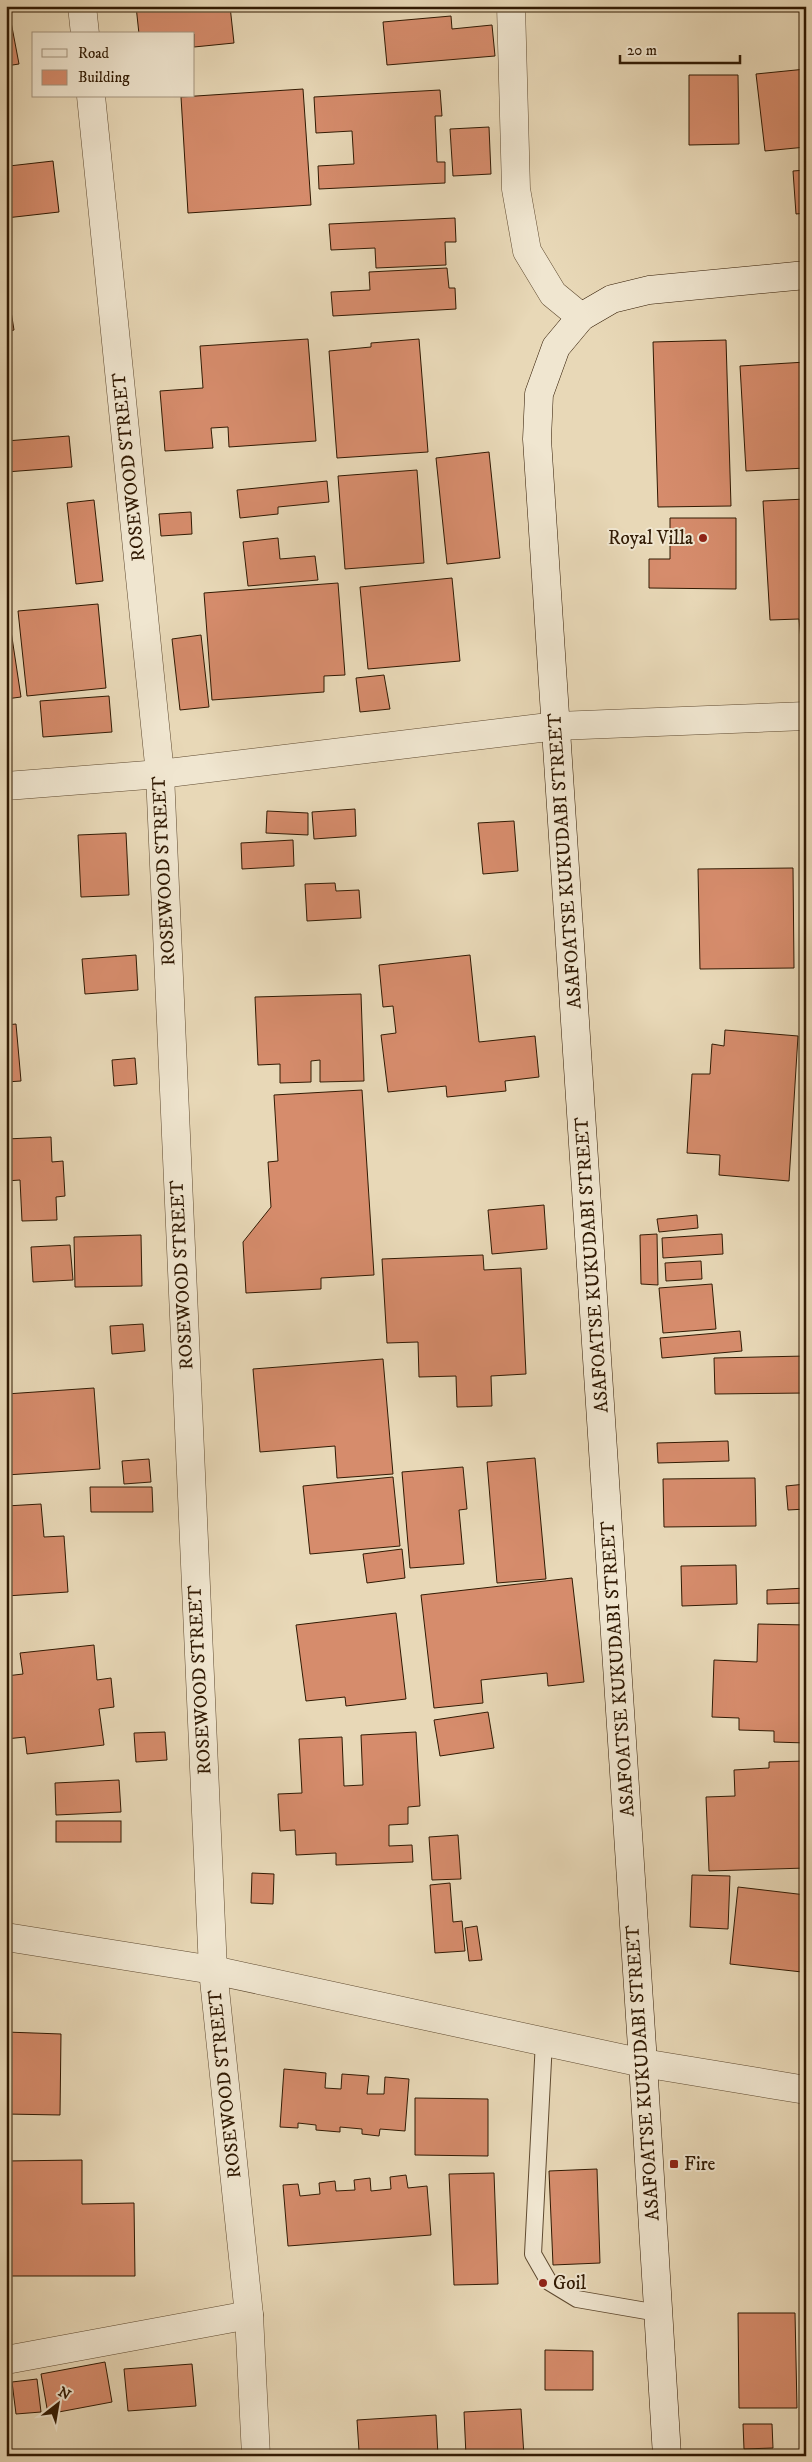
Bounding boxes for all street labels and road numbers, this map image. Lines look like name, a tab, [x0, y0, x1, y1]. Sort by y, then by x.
street label: ROSEWOOD STREET	[108, 371, 150, 563]
street label: ASAFOATSE KUKUDABI STREET	[543, 712, 587, 1010]
street label: ROSEWOOD STREET	[148, 775, 180, 966]
street label: ASAFOATSE KUKUDABI STREET	[570, 1116, 614, 1414]
street label: ROSEWOOD STREET	[166, 1179, 198, 1370]
street label: ASAFOATSE KUKUDABI STREET	[596, 1520, 640, 1818]
street label: ROSEWOOD STREET	[184, 1584, 216, 1775]
street label: ASAFOATSE KUKUDABI STREET	[621, 1924, 665, 2222]
street label: ROSEWOOD STREET	[204, 1988, 246, 2180]

